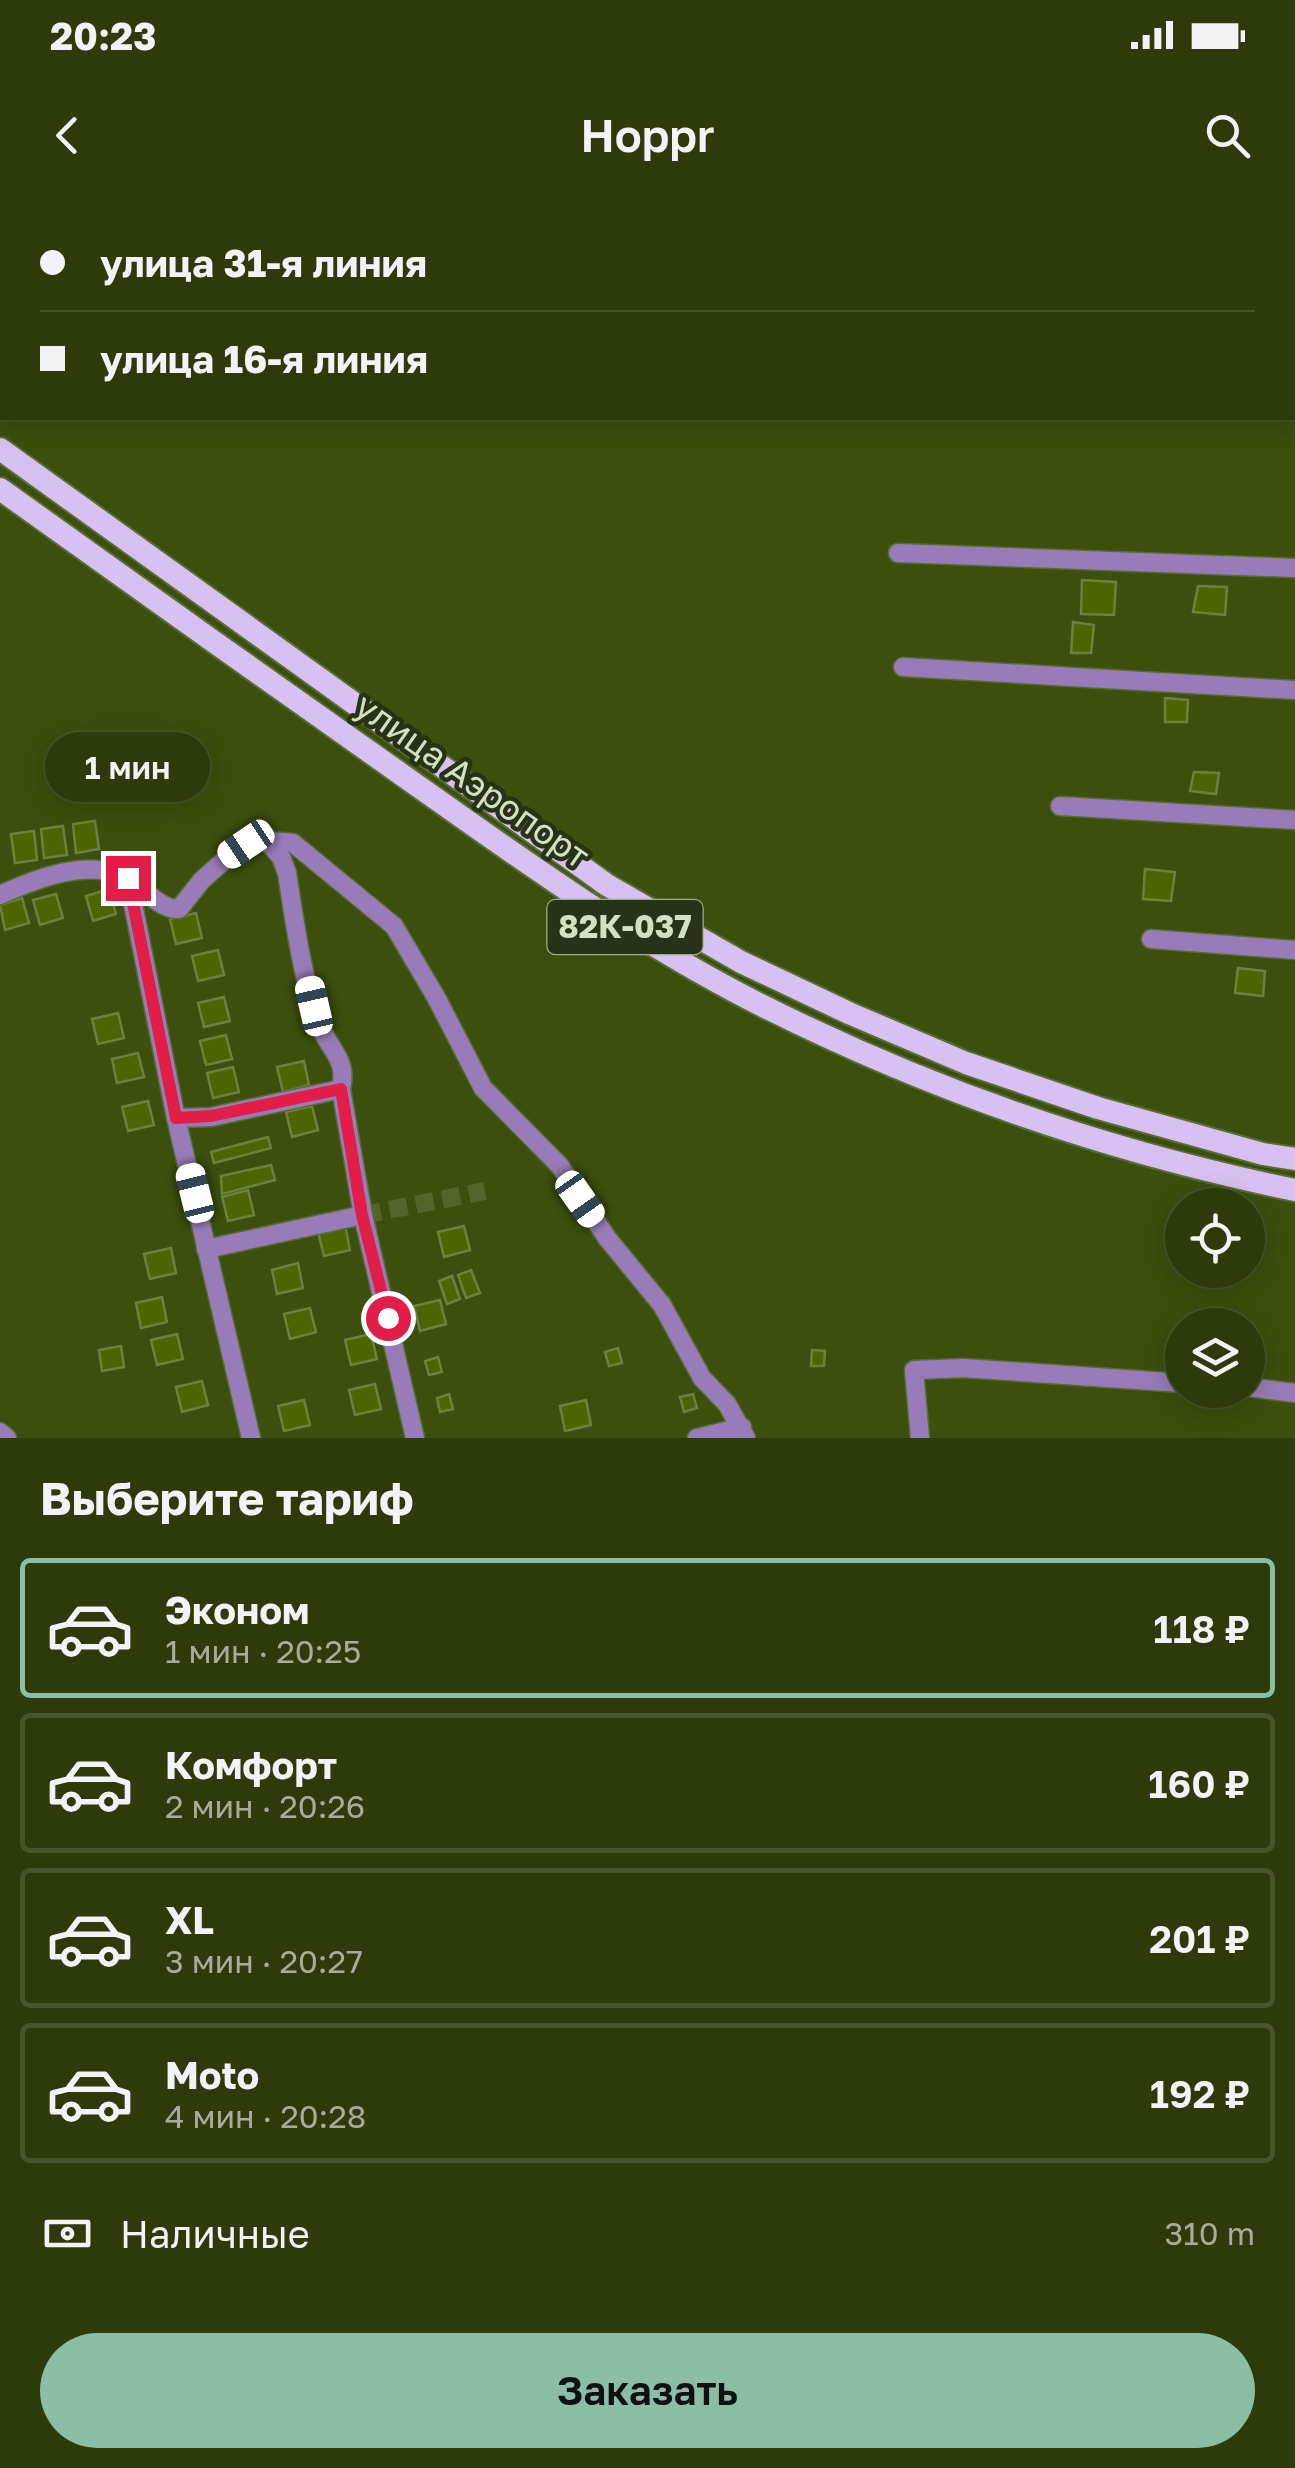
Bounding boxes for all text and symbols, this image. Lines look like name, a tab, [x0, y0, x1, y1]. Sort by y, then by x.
text: 20:23	[50, 13, 156, 58]
icon: back	[40, 108, 95, 163]
text: Hoppr	[580, 108, 715, 162]
icon: search	[1200, 108, 1255, 163]
text: улица 31-я линия	[100, 240, 427, 285]
text: улица 16-я линия	[100, 336, 428, 381]
street label: улица Аэропорт	[347, 684, 598, 877]
callout: 1 мин	[46, 733, 210, 803]
text: 1 мин	[84, 748, 171, 786]
car	[213, 815, 279, 873]
route end	[106, 856, 151, 901]
road number: 82К-037	[548, 900, 702, 954]
car	[293, 973, 335, 1039]
car	[173, 1160, 217, 1226]
car	[551, 1166, 609, 1232]
map controls	[1165, 1188, 1265, 1408]
button: locate	[1165, 1188, 1265, 1288]
route start	[366, 1296, 411, 1341]
button: layers	[1165, 1308, 1265, 1408]
text: Выберите тариф	[40, 1471, 414, 1525]
icon: car	[45, 1583, 135, 1673]
text: Эконом	[165, 1587, 309, 1632]
text: 118 ₽	[1153, 1606, 1250, 1651]
text: 1 мин · 20:25	[165, 1632, 361, 1670]
icon: car	[45, 1738, 135, 1828]
text: Комфорт	[165, 1742, 337, 1787]
text: 160 ₽	[1148, 1761, 1250, 1806]
text: 2 мин · 20:26	[165, 1787, 365, 1825]
icon: car	[45, 1893, 135, 1983]
text: XL	[165, 1897, 214, 1942]
text: 201 ₽	[1149, 1916, 1250, 1961]
text: 3 мин · 20:27	[165, 1942, 363, 1980]
icon: car	[45, 2048, 135, 2138]
text: Moto	[165, 2052, 259, 2097]
text: 192 ₽	[1150, 2071, 1250, 2116]
text: 4 мин · 20:28	[165, 2097, 366, 2135]
icon: cash	[40, 2206, 95, 2261]
text: Наличные	[120, 2211, 310, 2256]
text: 310 m	[1165, 2214, 1255, 2252]
button: Заказать	[40, 2333, 1255, 2448]

